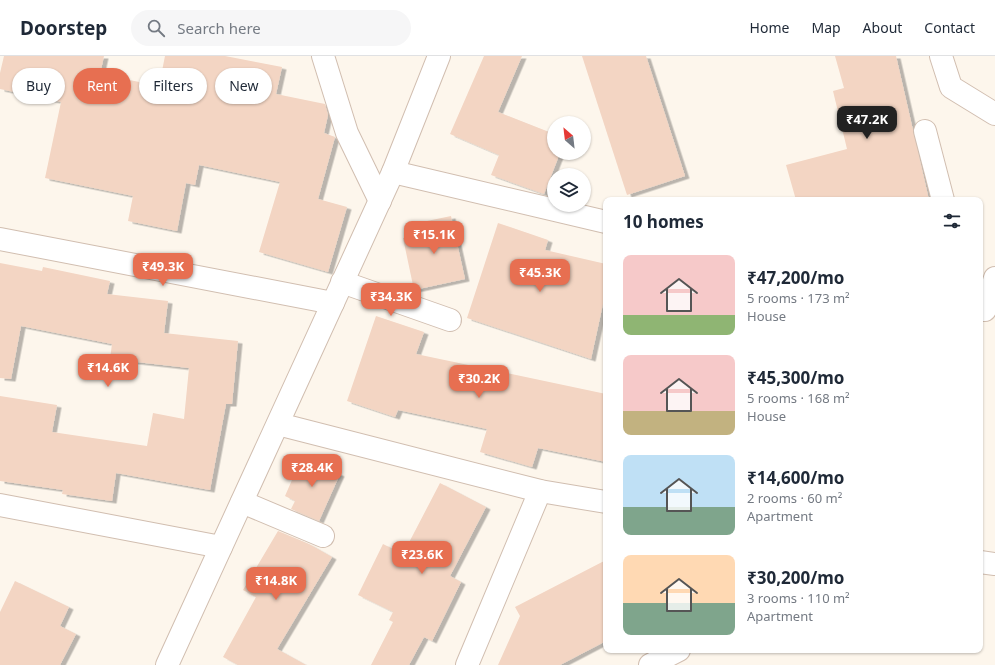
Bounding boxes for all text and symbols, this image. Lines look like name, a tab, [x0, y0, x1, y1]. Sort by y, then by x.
search box	[131, 10, 411, 46]
text: Doorstep	[20, 15, 107, 41]
icon: search	[145, 17, 167, 39]
text: Search here	[177, 18, 261, 38]
text: Home	[750, 18, 789, 37]
text: Map	[811, 18, 841, 37]
text: About	[863, 18, 902, 37]
text: Contact	[924, 18, 975, 37]
chip: Buy	[12, 68, 65, 104]
chip: Rent	[73, 68, 131, 104]
chip: Filters	[139, 68, 207, 104]
chip: New	[215, 68, 272, 104]
pin: ₹47.2K	[834, 106, 900, 140]
text: ₹47.2K	[846, 110, 888, 128]
north arrow	[547, 116, 591, 160]
map controls	[547, 116, 591, 212]
button: layers	[547, 168, 591, 212]
text: 10 homes	[623, 210, 704, 233]
icon: filters	[941, 210, 963, 232]
pin: ₹15.1K	[401, 221, 467, 255]
text: ₹15.1K	[413, 225, 455, 243]
pin: ₹49.3K	[130, 253, 196, 287]
text: ₹49.3K	[142, 257, 184, 275]
pin: ₹45.3K	[507, 259, 573, 293]
text: ₹45.3K	[519, 263, 561, 281]
text: ₹47,200/mo	[747, 266, 844, 289]
icon: home	[655, 271, 703, 319]
pin: ₹34.3K	[358, 283, 424, 317]
text: ₹34.3K	[370, 287, 412, 305]
text: 5 rooms · 173 m²	[747, 289, 850, 307]
text: House	[747, 307, 786, 325]
pin: ₹14.6K	[75, 354, 141, 388]
text: ₹14.6K	[87, 358, 129, 376]
pin: ₹30.2K	[446, 365, 512, 399]
text: ₹45,300/mo	[747, 366, 844, 389]
text: ₹30.2K	[458, 369, 500, 387]
icon: home	[655, 371, 703, 419]
text: 5 rooms · 168 m²	[747, 389, 850, 407]
text: House	[747, 407, 786, 425]
pin: ₹28.4K	[279, 454, 345, 488]
text: ₹28.4K	[291, 458, 333, 476]
text: ₹14,600/mo	[747, 466, 844, 489]
icon: home	[655, 471, 703, 519]
text: 2 rooms · 60 m²	[747, 489, 842, 507]
text: Apartment	[747, 507, 813, 525]
pin: ₹23.6K	[389, 541, 455, 575]
text: ₹23.6K	[401, 545, 443, 563]
text: ₹30,200/mo	[747, 566, 844, 589]
pin: ₹14.8K	[243, 567, 309, 601]
text: ₹14.8K	[255, 571, 297, 589]
icon: home	[655, 571, 703, 619]
text: 3 rooms · 110 m²	[747, 589, 850, 607]
text: Apartment	[747, 607, 813, 625]

